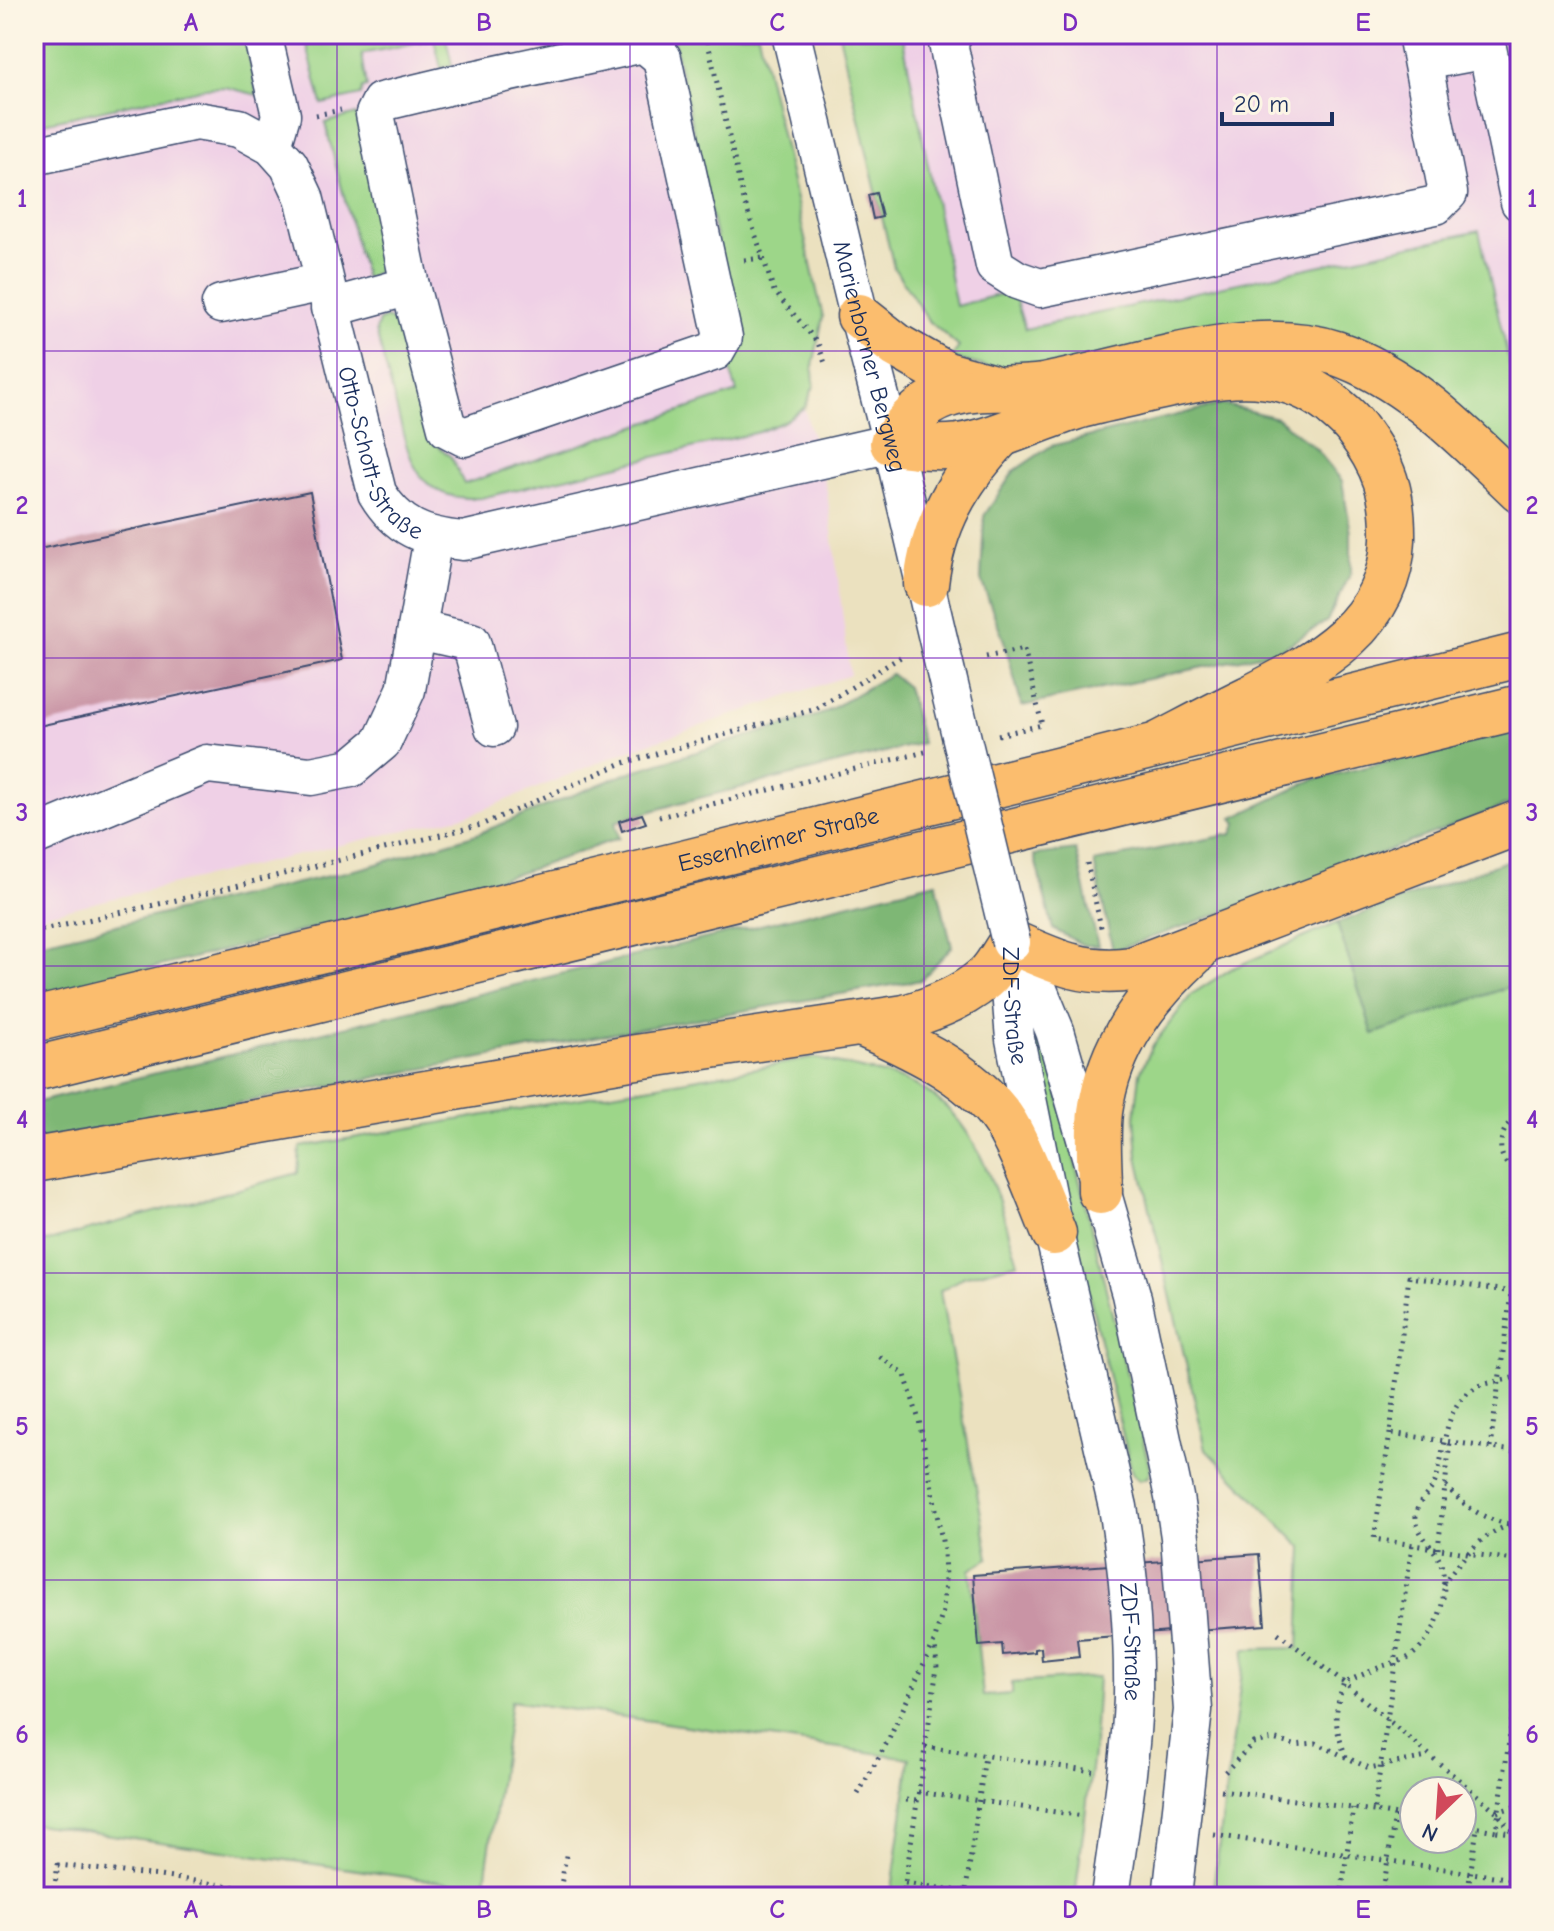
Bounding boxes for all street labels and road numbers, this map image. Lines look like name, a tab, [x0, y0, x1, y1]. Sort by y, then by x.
street label: Marienborner Bergweg	[827, 238, 912, 475]
street label: Otto-Schott-Straße	[332, 363, 427, 545]
street label: Essenheimer Straße	[675, 801, 882, 878]
street label: ZDF-Straße	[997, 947, 1034, 1067]
street label: ZDF-Straße	[1114, 1581, 1147, 1701]

